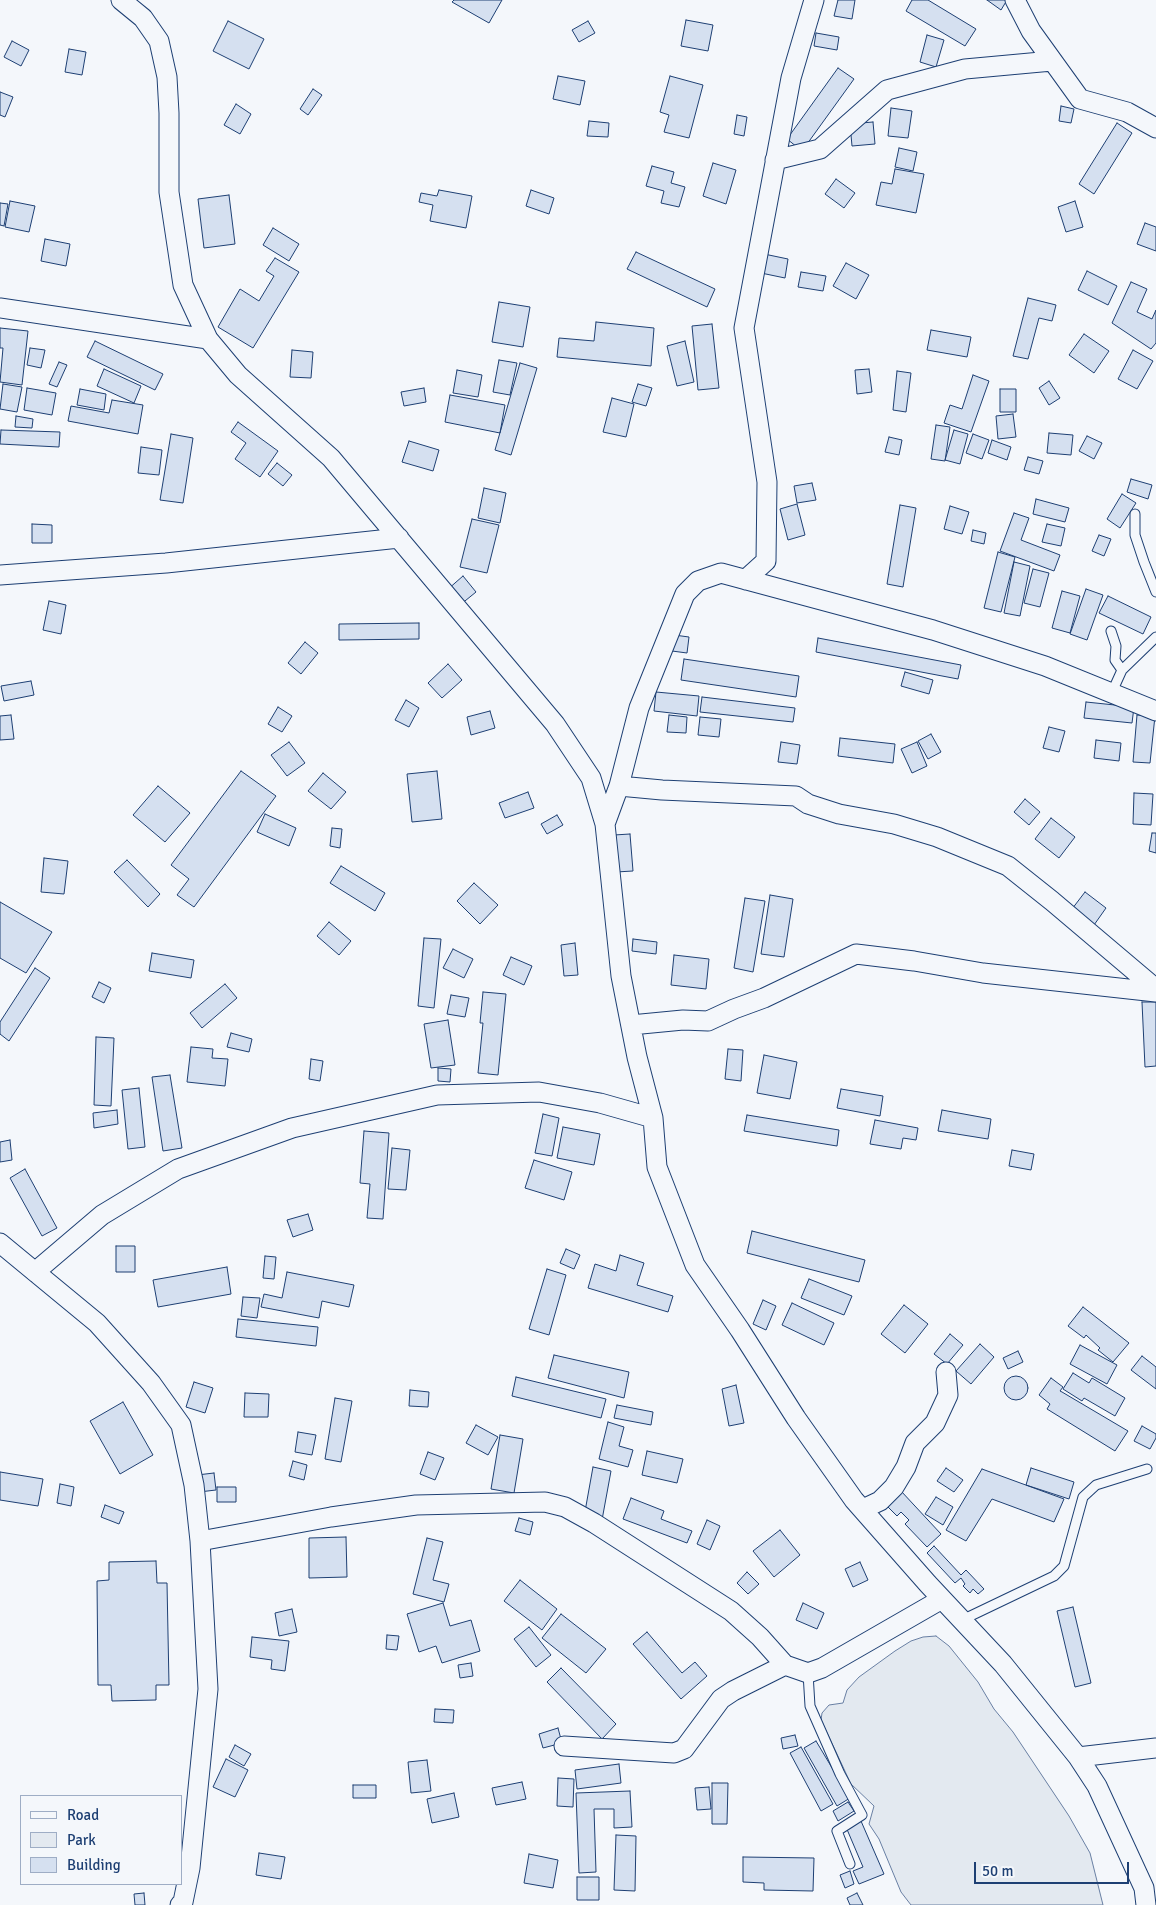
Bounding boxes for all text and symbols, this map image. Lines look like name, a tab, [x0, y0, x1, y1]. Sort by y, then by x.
legend	[20, 1795, 182, 1885]
text: Road	[67, 1806, 99, 1824]
text: Park	[67, 1831, 96, 1849]
scale bar	[976, 1852, 1131, 1884]
text: Building	[67, 1856, 121, 1874]
text: 50 m	[982, 1862, 1013, 1880]

